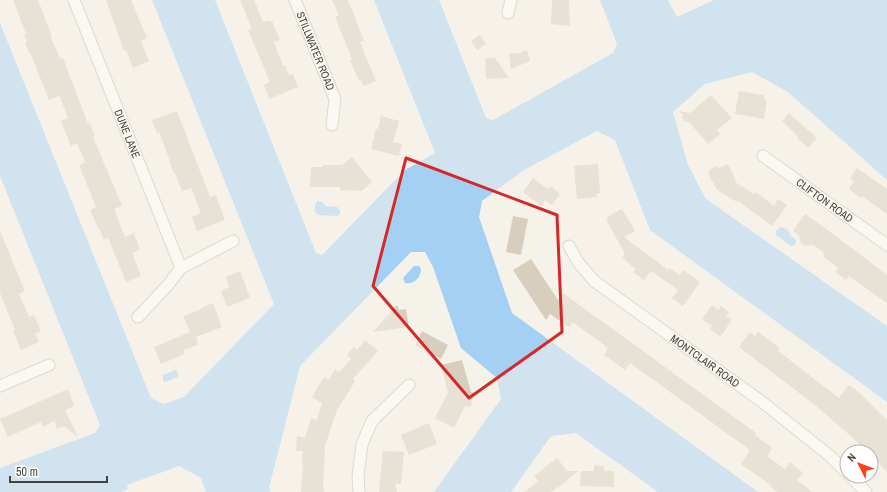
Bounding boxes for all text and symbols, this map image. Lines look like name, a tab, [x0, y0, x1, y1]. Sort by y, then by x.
street label: STILLWATER ROAD	[293, 10, 338, 92]
street label: DUNE LANE	[111, 107, 143, 160]
street label: CLIFTON ROAD	[793, 175, 856, 226]
street label: MONTCLAIR ROAD	[668, 331, 742, 390]
north arrow	[839, 444, 879, 484]
text: N	[844, 450, 859, 464]
scale bar	[10, 458, 107, 484]
text: 50 m	[16, 464, 38, 480]

